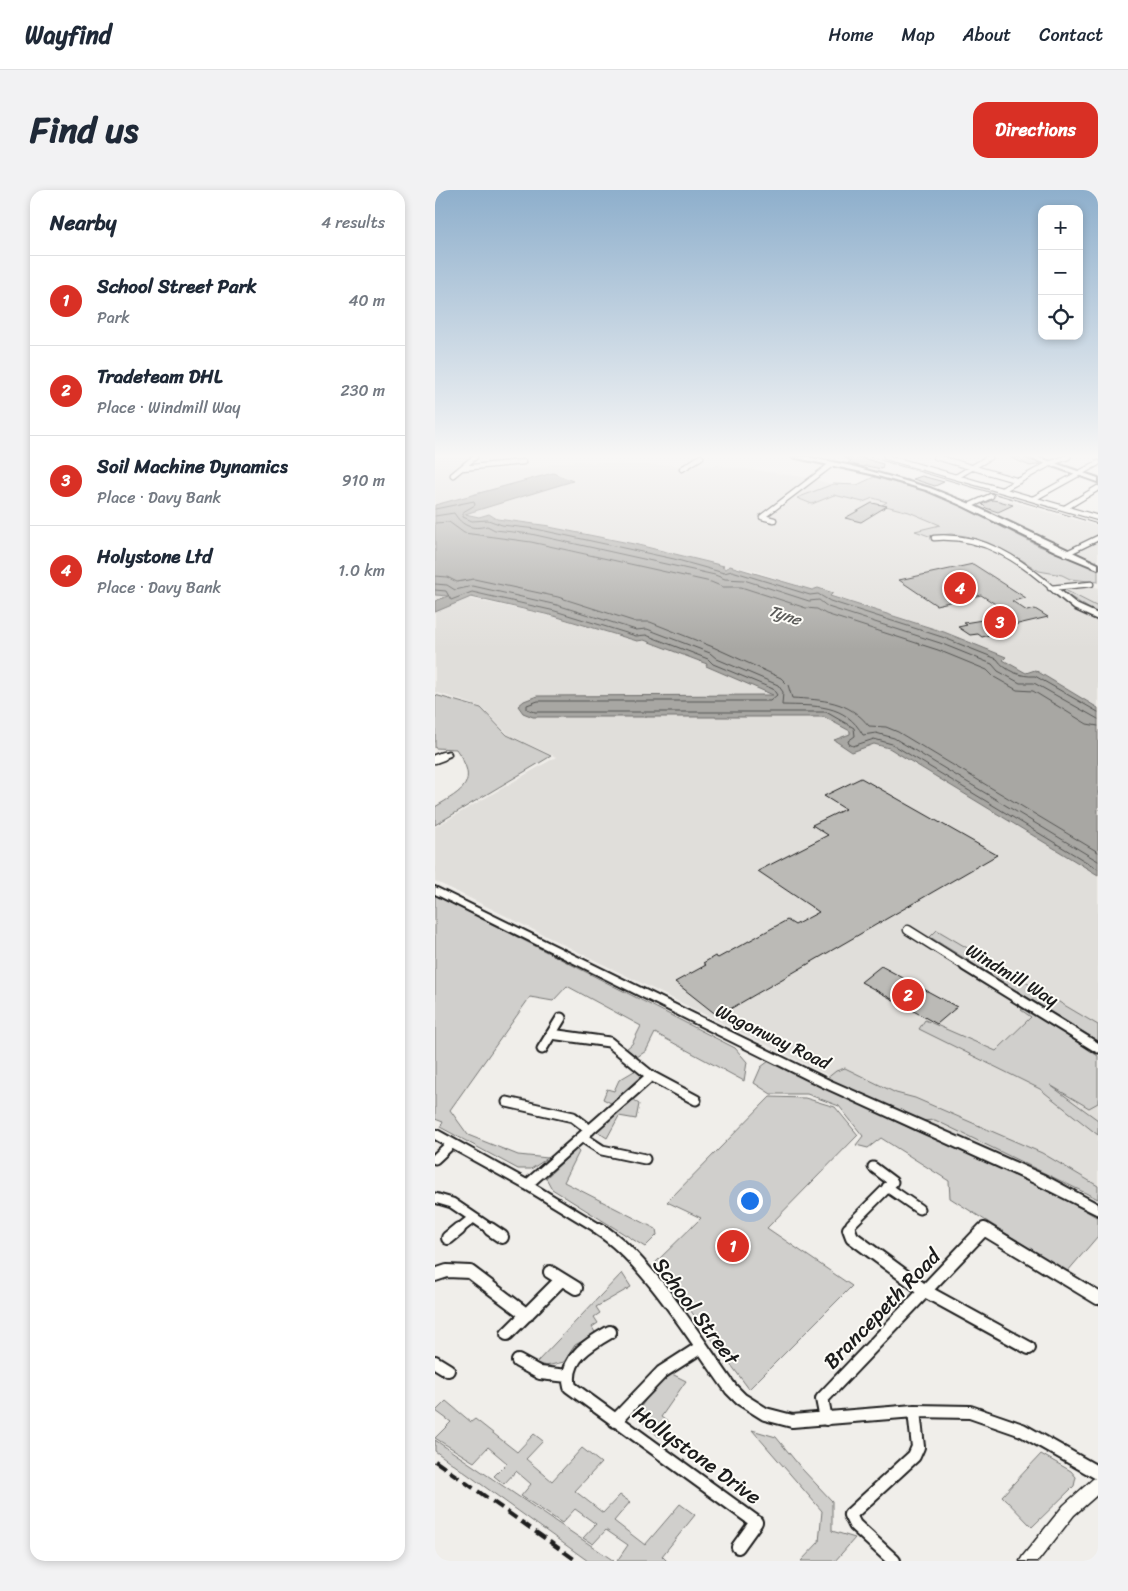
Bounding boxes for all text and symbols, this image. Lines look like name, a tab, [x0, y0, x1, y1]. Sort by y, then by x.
text: Wayfind	[25, 14, 111, 56]
text: Home	[829, 19, 874, 51]
text: Map	[902, 19, 935, 51]
text: About	[963, 19, 1011, 51]
text: Contact	[1039, 19, 1103, 51]
text: Find us	[30, 99, 138, 161]
button: Directions	[973, 102, 1098, 158]
text: Nearby	[50, 204, 116, 242]
map controls	[1038, 205, 1083, 340]
button: +	[1038, 205, 1083, 250]
text: 4 results	[321, 208, 385, 237]
button: −	[1038, 250, 1083, 295]
text: School Street Park	[97, 270, 257, 303]
text: 1	[63, 286, 69, 315]
text: 40 m	[348, 286, 385, 315]
button: locate	[1038, 295, 1083, 340]
text: Park	[97, 303, 130, 332]
text: Tradeteam DHL	[97, 360, 222, 393]
text: 2	[61, 376, 71, 405]
text: 230 m	[340, 376, 385, 405]
text: Place · Windmill Way	[97, 393, 240, 422]
text: Soil Machine Dynamics	[97, 450, 288, 483]
text: 3	[62, 466, 70, 495]
text: 910 m	[342, 466, 385, 495]
text: Place · Davy Bank	[97, 483, 221, 512]
text: Holystone Ltd	[97, 540, 212, 573]
text: 4	[61, 556, 71, 585]
text: 1.0 km	[338, 556, 385, 585]
pin: 4	[944, 569, 976, 607]
text: Place · Davy Bank	[97, 573, 221, 602]
water label: Tyne	[765, 596, 807, 635]
pin: 3	[984, 603, 1016, 641]
street label: Windmill Way	[959, 935, 1065, 1016]
pin: 2	[892, 976, 924, 1014]
street label: Wagonway Road	[710, 995, 838, 1079]
your location	[737, 1188, 763, 1214]
pin: 1	[717, 1227, 749, 1265]
street label: Brancepeth Road	[814, 1238, 951, 1379]
street label: School Street	[642, 1249, 751, 1375]
street label: Hollystone Drive	[624, 1395, 770, 1515]

